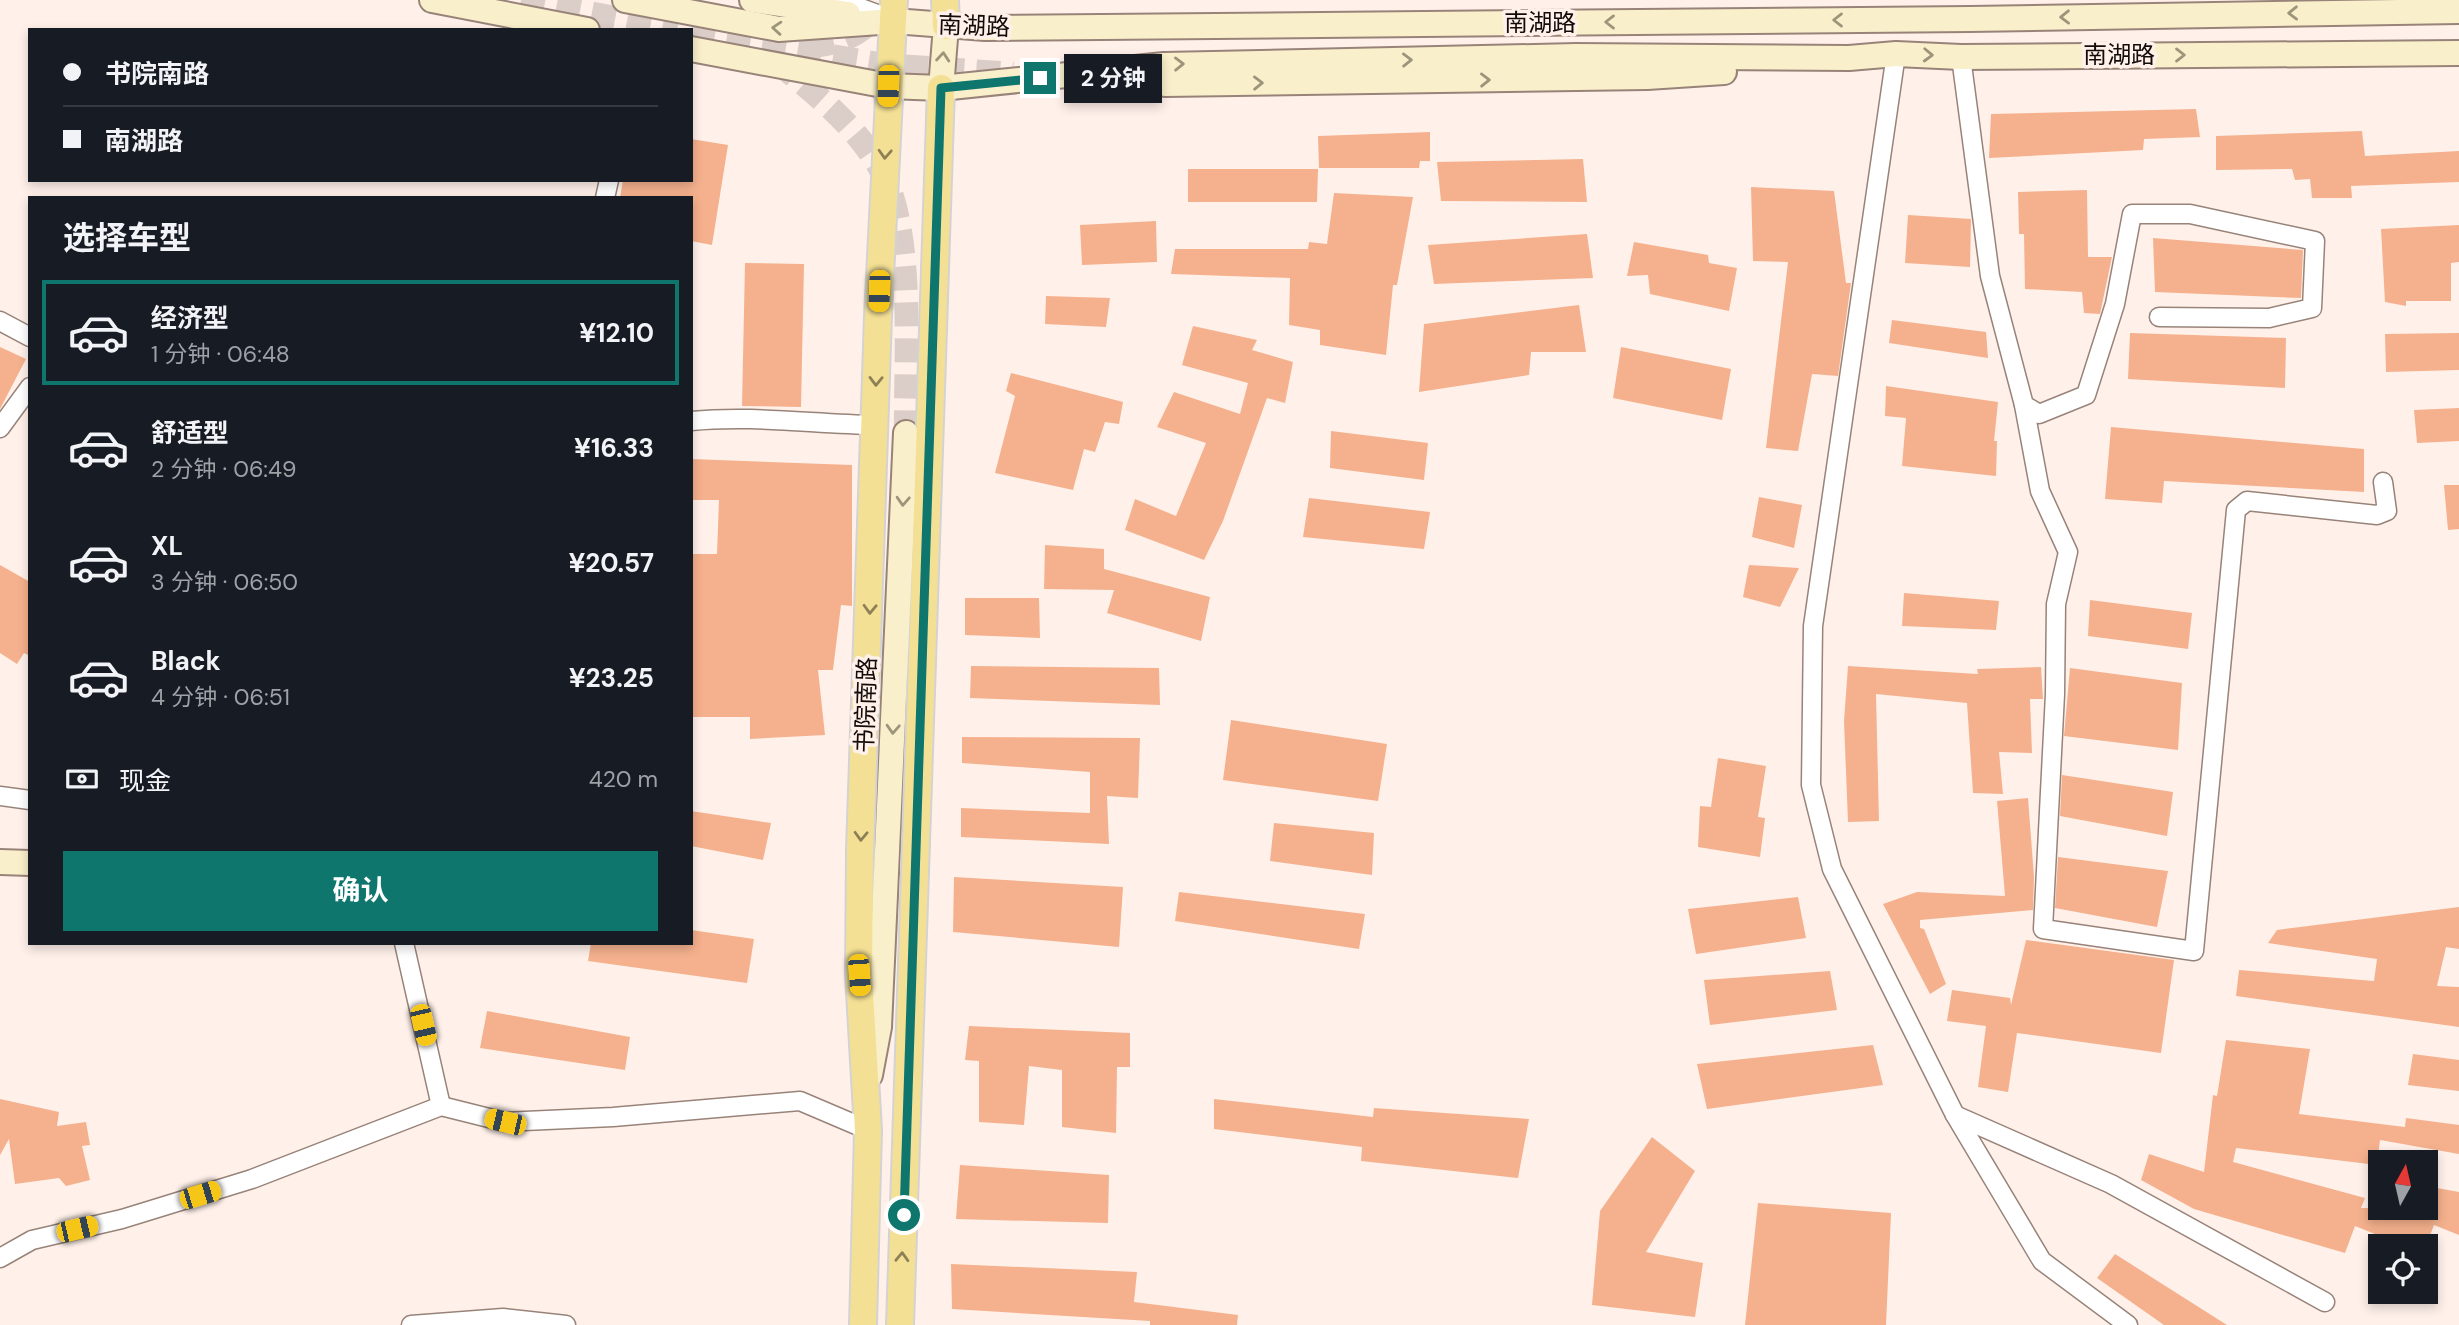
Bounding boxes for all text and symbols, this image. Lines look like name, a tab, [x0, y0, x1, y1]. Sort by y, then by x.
one-way arrow	[2287, 5, 2298, 21]
street label: 南湖路	[1504, 7, 1576, 38]
street label: 南湖路	[937, 9, 1011, 42]
one-way arrow	[2060, 9, 2070, 25]
one-way arrow	[1832, 12, 1843, 28]
one-way arrow	[1605, 14, 1615, 30]
one-way arrow	[771, 20, 782, 35]
street label: 南湖路	[2083, 39, 2155, 70]
one-way arrow	[2175, 47, 2186, 63]
one-way arrow	[1923, 48, 1934, 63]
one-way arrow	[935, 51, 950, 62]
one-way arrow	[1401, 52, 1412, 67]
callout: 2 分钟	[1064, 54, 1162, 102]
text: 书院南路	[105, 57, 209, 91]
one-way arrow	[1174, 57, 1185, 72]
route end	[1024, 62, 1056, 94]
text: 2 分钟	[1081, 63, 1145, 93]
car	[877, 65, 900, 107]
one-way arrow	[1480, 72, 1491, 87]
one-way arrow	[1252, 75, 1263, 90]
text: 南湖路	[105, 124, 183, 158]
one-way arrow	[878, 149, 893, 160]
text: 选择车型	[63, 217, 191, 259]
car	[868, 270, 891, 312]
icon: car	[67, 301, 130, 364]
text: 经济型	[151, 301, 229, 335]
text: ¥12.10	[579, 316, 654, 350]
text: 1 分钟 · 06:48	[151, 339, 290, 369]
one-way arrow	[868, 377, 884, 387]
icon: car	[67, 416, 130, 479]
text: 舒适型	[151, 416, 229, 450]
text: ¥16.33	[574, 431, 654, 465]
text: 2 分钟 · 06:49	[151, 454, 296, 484]
one-way arrow	[895, 496, 910, 507]
text: XL	[151, 529, 183, 563]
icon: car	[67, 531, 130, 594]
text: ¥20.57	[568, 546, 654, 580]
text: 3 分钟 · 06:50	[151, 567, 298, 597]
one-way arrow	[862, 603, 877, 614]
text: Black	[151, 644, 221, 678]
icon: car	[67, 646, 130, 709]
street label: 书院南路	[848, 656, 883, 753]
text: ¥23.25	[569, 661, 654, 695]
text: 4 分钟 · 06:51	[151, 682, 290, 712]
one-way arrow	[885, 723, 900, 734]
icon: cash	[63, 760, 101, 798]
text: 现金	[119, 764, 171, 798]
text: 420 m	[589, 764, 658, 794]
one-way arrow	[853, 831, 868, 842]
button: 确认	[63, 851, 658, 931]
car	[848, 953, 871, 997]
car	[409, 1002, 438, 1048]
car	[483, 1107, 528, 1137]
north arrow	[2368, 1150, 2438, 1220]
map controls	[2368, 1150, 2438, 1304]
car	[177, 1179, 224, 1211]
route start	[888, 1199, 920, 1231]
car	[55, 1214, 100, 1244]
button: locate	[2368, 1234, 2438, 1304]
one-way arrow	[895, 1251, 910, 1262]

